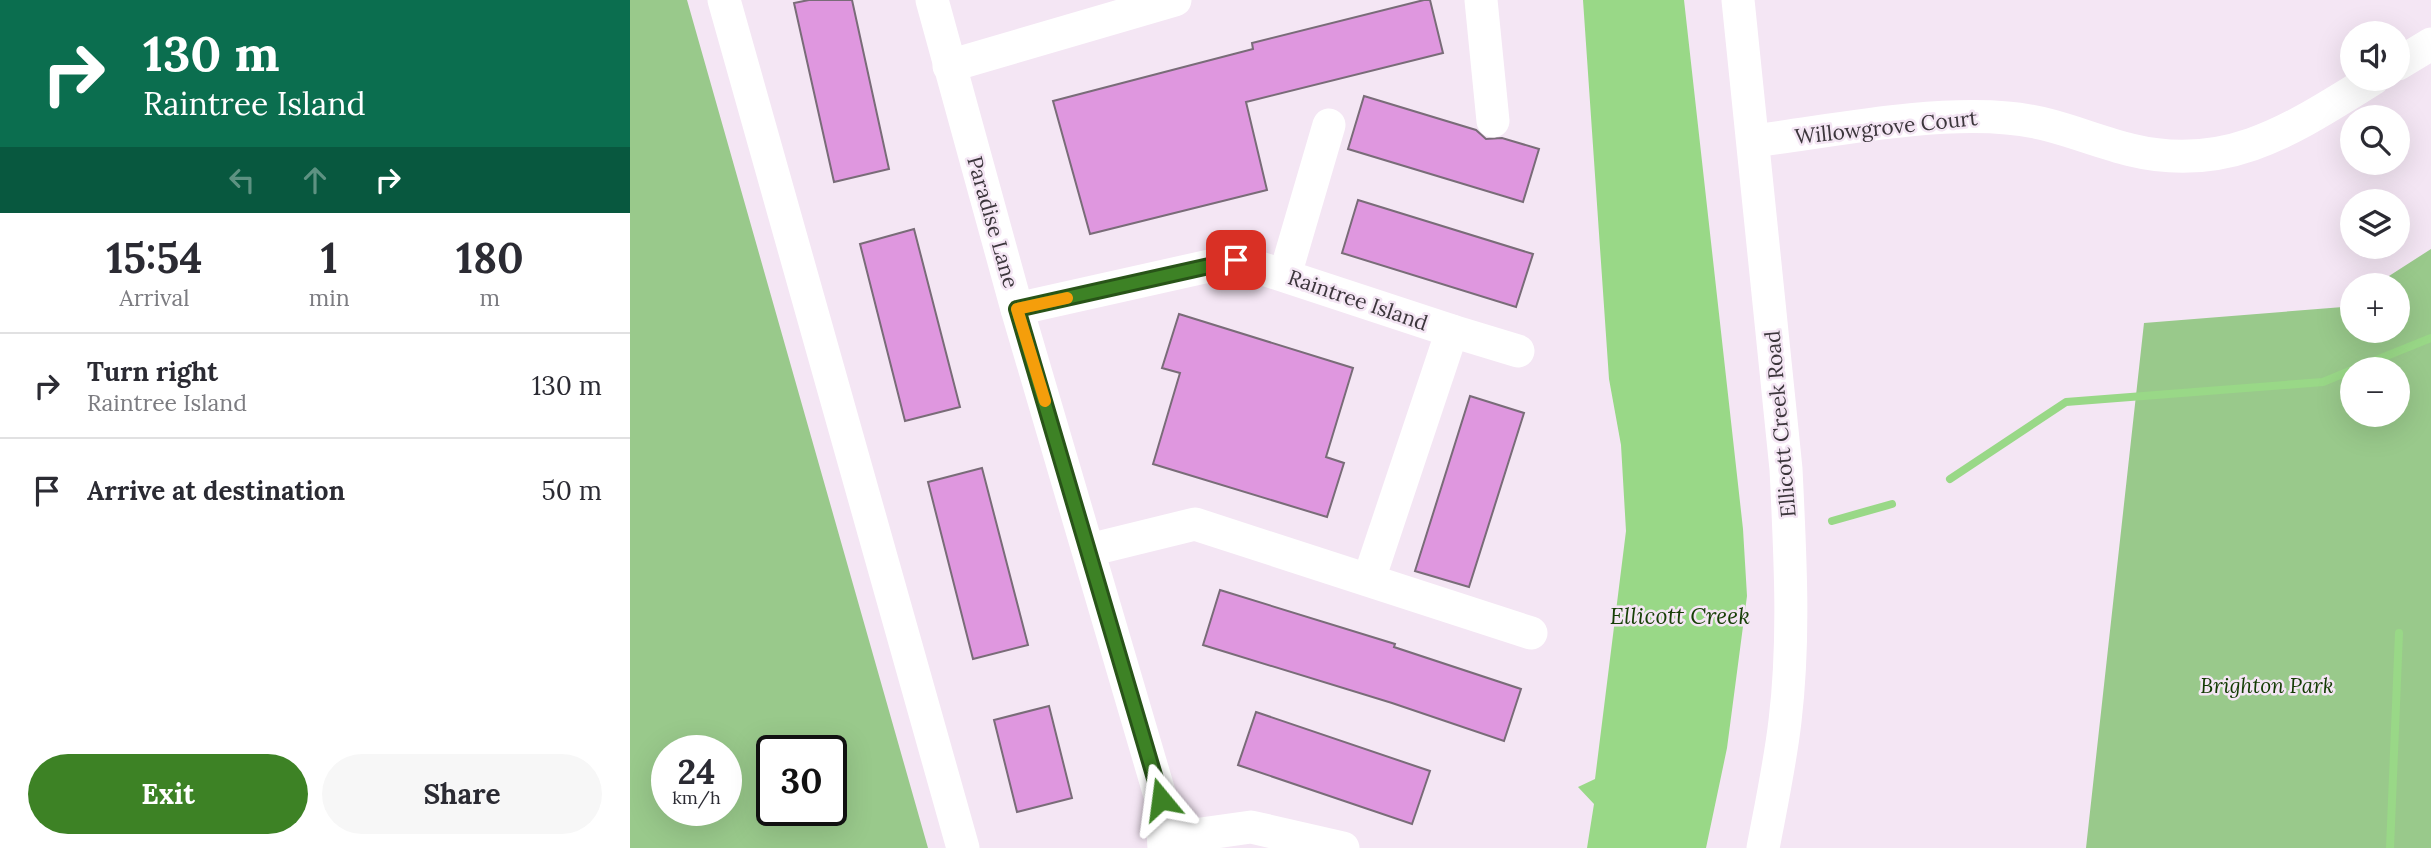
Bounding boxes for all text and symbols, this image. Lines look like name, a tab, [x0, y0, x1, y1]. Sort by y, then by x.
map controls	[2340, 21, 2410, 427]
button: sound	[2340, 21, 2410, 91]
text: 130 m	[143, 22, 279, 84]
icon: right	[28, 28, 119, 119]
text: Raintree Island	[143, 83, 366, 124]
street label: Willowgrove Court	[1793, 104, 1980, 150]
button: search	[2340, 105, 2410, 175]
street label: Paradise Lane	[961, 153, 1025, 291]
icon: left	[223, 161, 261, 199]
icon: ahead	[296, 161, 334, 199]
icon: right	[369, 161, 407, 199]
button: layers	[2340, 189, 2410, 259]
pin	[1206, 230, 1266, 290]
text: 15:54	[106, 231, 203, 285]
text: 1	[321, 231, 338, 285]
text: 180	[456, 231, 524, 285]
icon: arrive	[1217, 241, 1255, 279]
street label: Raintree Island	[1285, 263, 1431, 337]
button: +	[2340, 273, 2410, 343]
text: Arrival	[119, 283, 190, 312]
text: min	[309, 283, 350, 312]
text: m	[480, 283, 500, 312]
street label: Ellicott Creek Road	[1758, 329, 1802, 519]
text: Turn right	[87, 355, 218, 388]
button: −	[2340, 357, 2410, 427]
icon: right	[28, 367, 66, 405]
text: 130 m	[532, 369, 602, 402]
text: Raintree Island	[87, 388, 247, 417]
icon: arrive	[28, 472, 66, 510]
text: Arrive at destination	[87, 474, 345, 507]
text: 50 m	[542, 474, 602, 507]
water label: Ellicott Creek	[1610, 601, 1750, 630]
park label: Brighton Park	[2200, 672, 2334, 699]
speed limit sign: 30	[756, 735, 847, 826]
text: 24	[678, 749, 715, 794]
button: Exit	[28, 754, 308, 834]
button: Share	[322, 754, 602, 834]
position arrow	[1124, 762, 1198, 836]
text: km/h	[672, 786, 721, 809]

